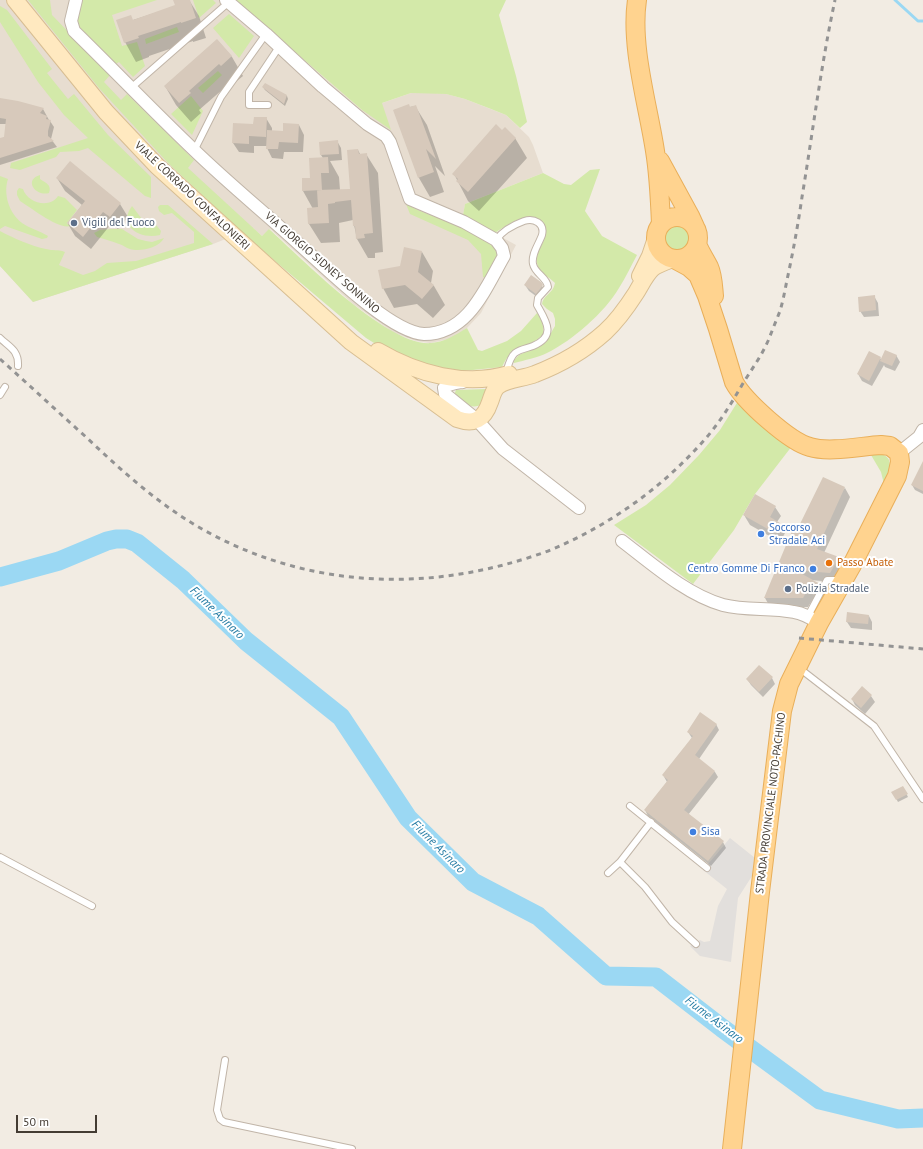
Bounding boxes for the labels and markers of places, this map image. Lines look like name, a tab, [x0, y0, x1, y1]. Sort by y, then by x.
place label: Vigili del Fuoco	[82, 216, 155, 230]
marker: Vigili del Fuoco	[69, 218, 79, 228]
place label: Soccorso Stradale Aci	[769, 521, 825, 547]
marker: Soccorso Stradale Aci	[756, 529, 766, 539]
place label: Passo Abate	[837, 556, 893, 570]
marker: Passo Abate	[824, 558, 834, 568]
place label: Centro Gomme Di Franco	[688, 562, 805, 576]
marker: Centro Gomme Di Franco	[808, 564, 818, 574]
place label: Polizia Stradale	[796, 582, 869, 596]
marker: Polizia Stradale	[783, 584, 793, 594]
place label: Sisa	[701, 825, 720, 839]
marker: Sisa	[688, 827, 698, 837]

